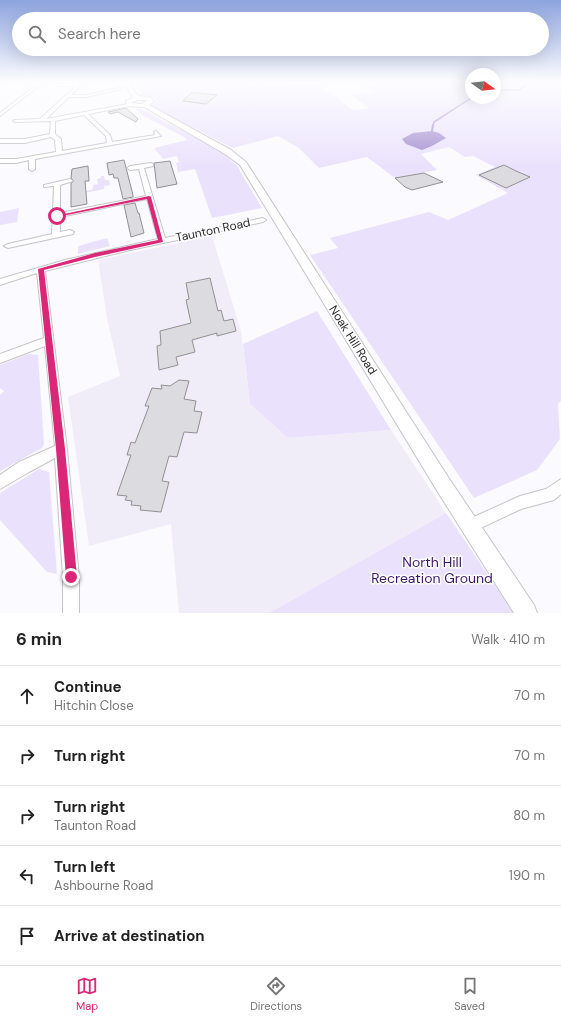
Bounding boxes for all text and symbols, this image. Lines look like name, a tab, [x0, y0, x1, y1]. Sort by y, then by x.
search box	[12, 12, 549, 56]
icon: search	[26, 23, 48, 45]
text: Search here	[58, 24, 141, 44]
north arrow	[465, 68, 501, 104]
route start	[48, 207, 66, 225]
street label: Taunton Road	[174, 214, 252, 246]
street label: Noak Hill Road	[325, 302, 381, 378]
park label: North Hill Recreation Ground	[371, 553, 493, 587]
route end	[62, 568, 80, 586]
text: 6 min	[16, 628, 62, 650]
text: Walk · 410 m	[471, 631, 545, 648]
text: Continue	[54, 677, 122, 697]
icon: ahead	[16, 685, 38, 707]
text: 70 m	[514, 687, 545, 704]
text: Hitchin Close	[54, 697, 134, 714]
icon: right	[16, 745, 38, 767]
text: Turn right	[54, 746, 125, 766]
text: 70 m	[514, 747, 545, 764]
text: Turn right	[54, 797, 125, 817]
icon: right	[16, 805, 38, 827]
text: 80 m	[513, 807, 545, 824]
text: Taunton Road	[54, 817, 136, 834]
text: Turn left	[54, 857, 115, 877]
icon: left	[16, 865, 38, 887]
text: 190 m	[509, 867, 545, 884]
text: Ashbourne Road	[54, 877, 153, 894]
icon: arrive	[16, 925, 38, 947]
text: Arrive at destination	[54, 926, 205, 946]
tab: Map	[76, 975, 98, 1013]
tab: Directions	[250, 975, 302, 1013]
tab: Saved	[454, 975, 485, 1013]

